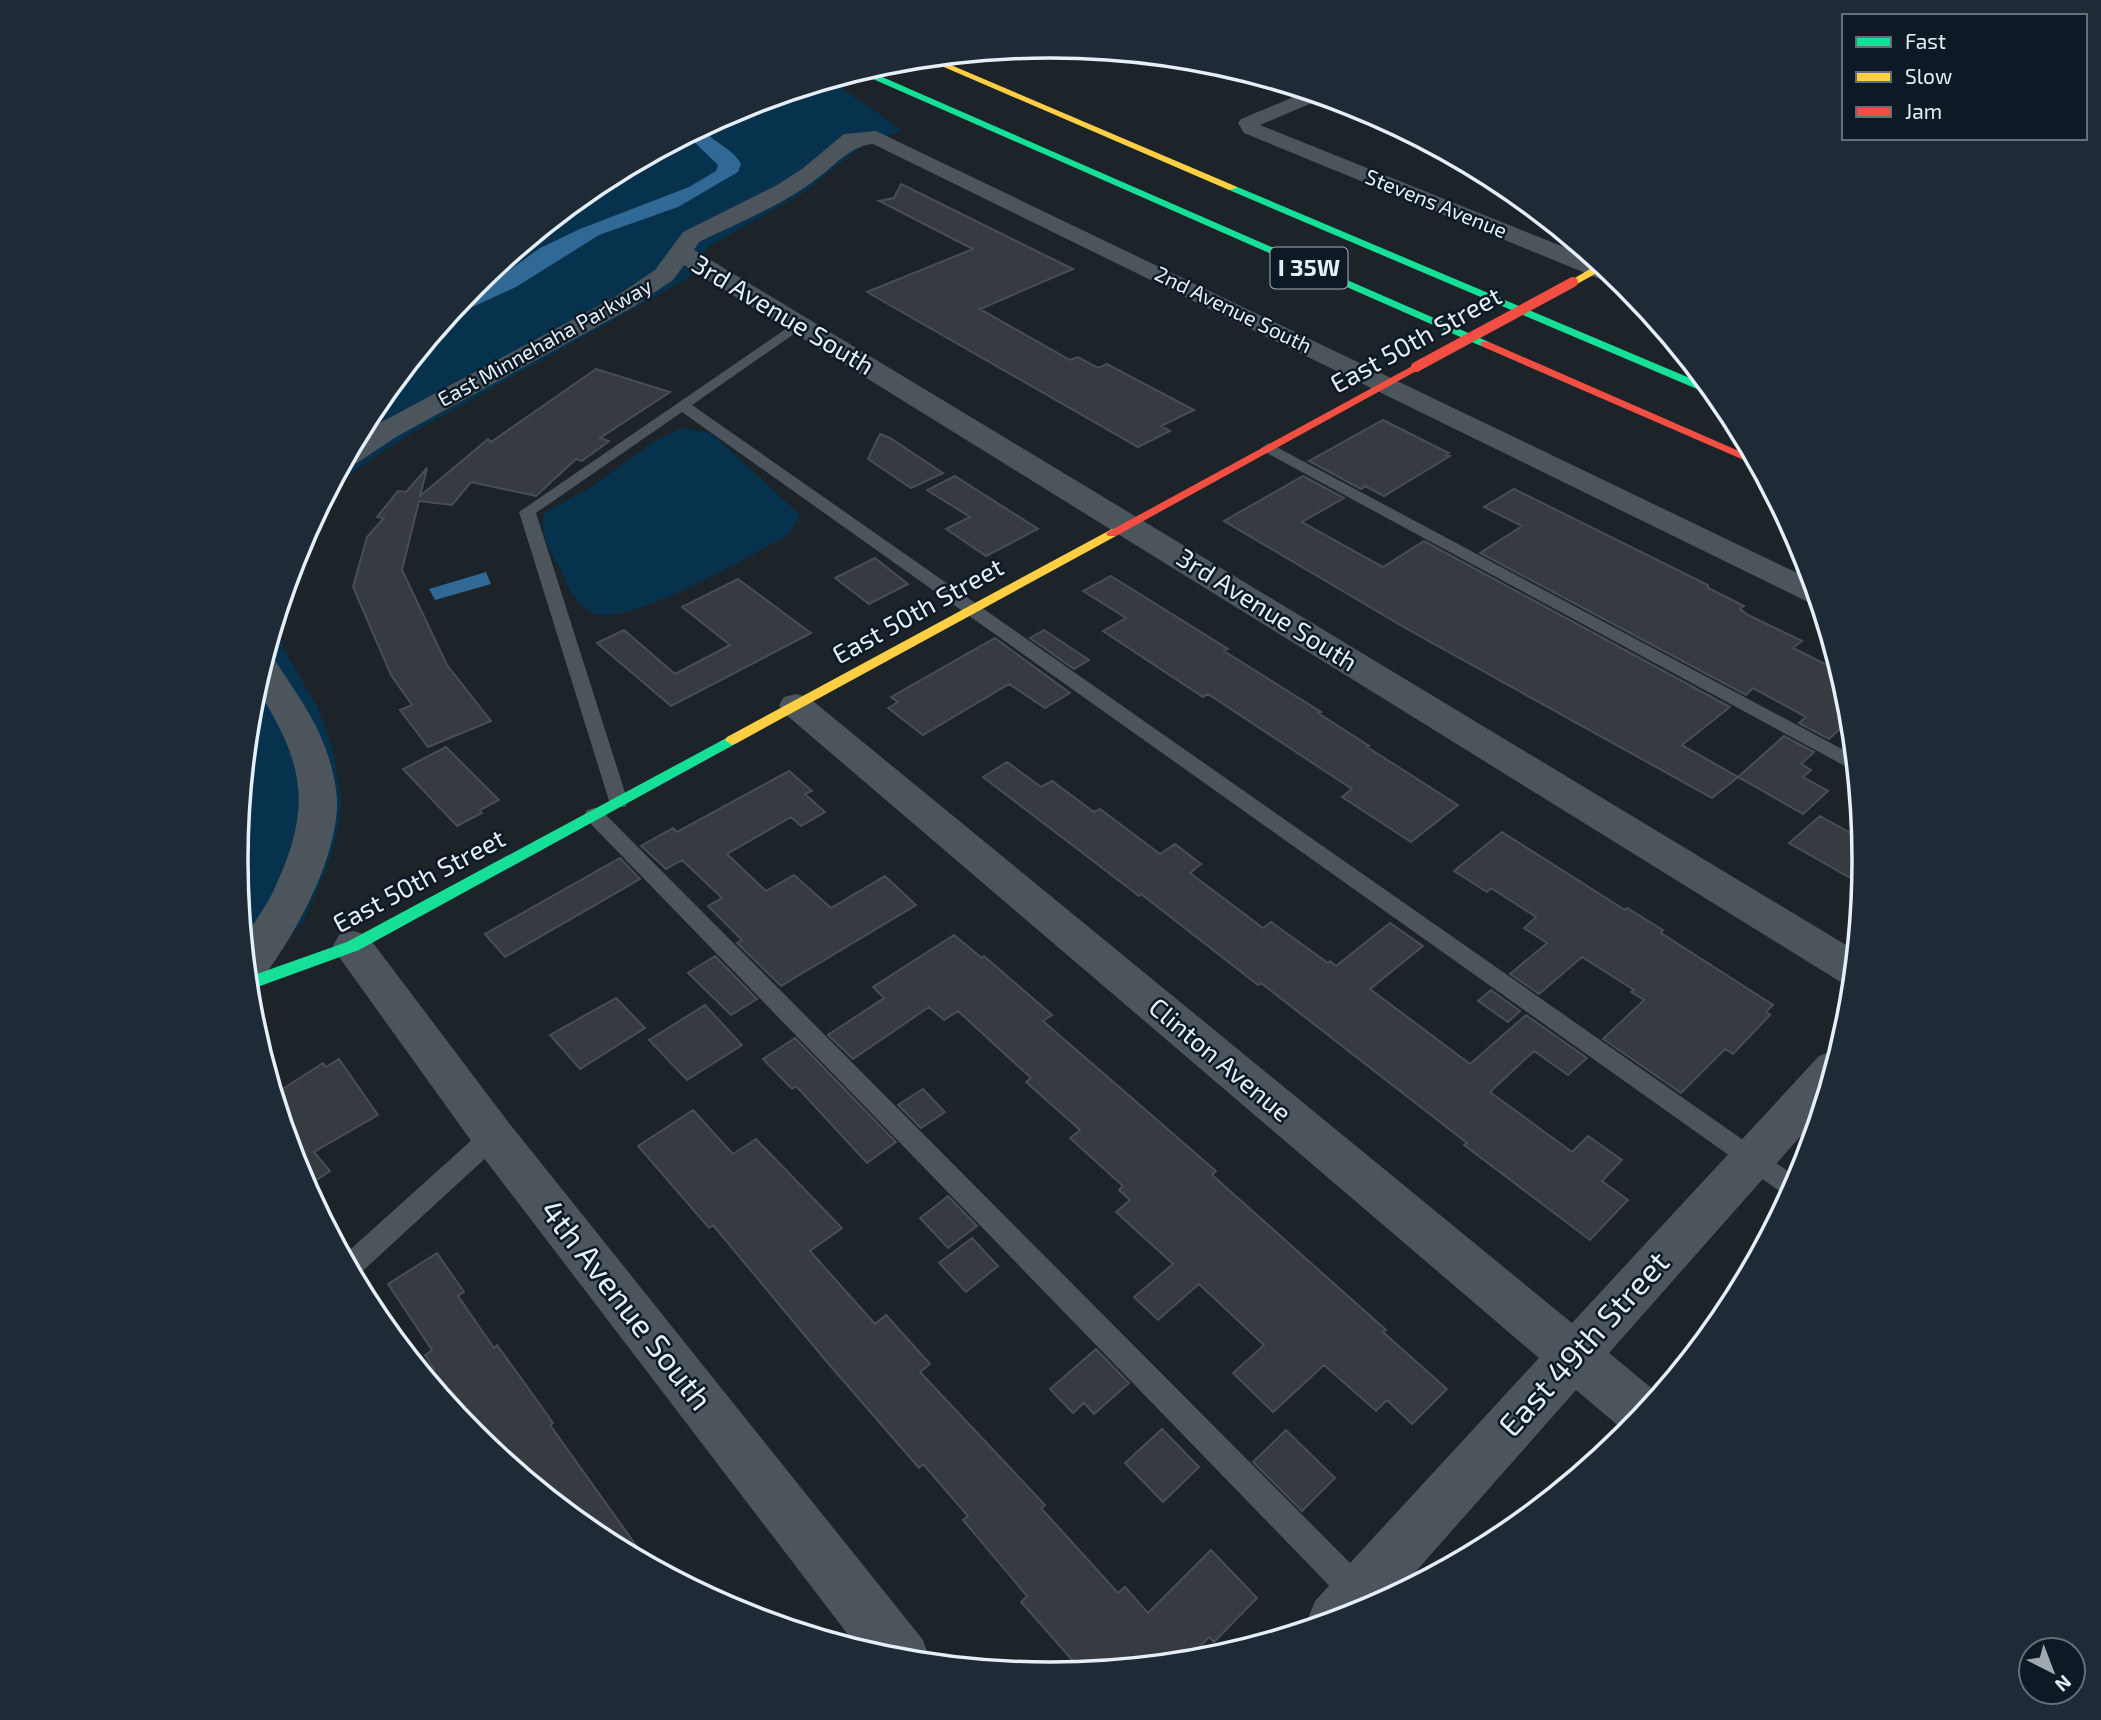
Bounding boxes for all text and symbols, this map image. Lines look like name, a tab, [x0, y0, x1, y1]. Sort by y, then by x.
legend	[1842, 14, 2087, 140]
text: Fast	[1905, 28, 1946, 53]
text: Slow	[1905, 63, 1952, 88]
text: Jam	[1905, 98, 1942, 123]
street label: Stevens Avenue	[1362, 163, 1511, 242]
street label: 3rd Avenue South	[687, 247, 880, 380]
road number: I 35W	[1270, 247, 1348, 288]
street label: 2nd Avenue South	[1151, 260, 1316, 357]
street label: East Minnehaha Parkway	[433, 272, 656, 411]
street label: East 50th Street	[1324, 279, 1506, 398]
street label: 3rd Avenue South	[1172, 541, 1364, 677]
street label: East 50th Street	[826, 550, 1008, 669]
street label: East 50th Street	[327, 821, 510, 938]
street label: Clinton Avenue	[1144, 990, 1298, 1127]
street label: 4th Avenue South	[534, 1191, 721, 1416]
street label: East 49th Street	[1489, 1242, 1676, 1443]
north arrow	[2017, 1636, 2087, 1706]
text: N	[2051, 1671, 2077, 1697]

